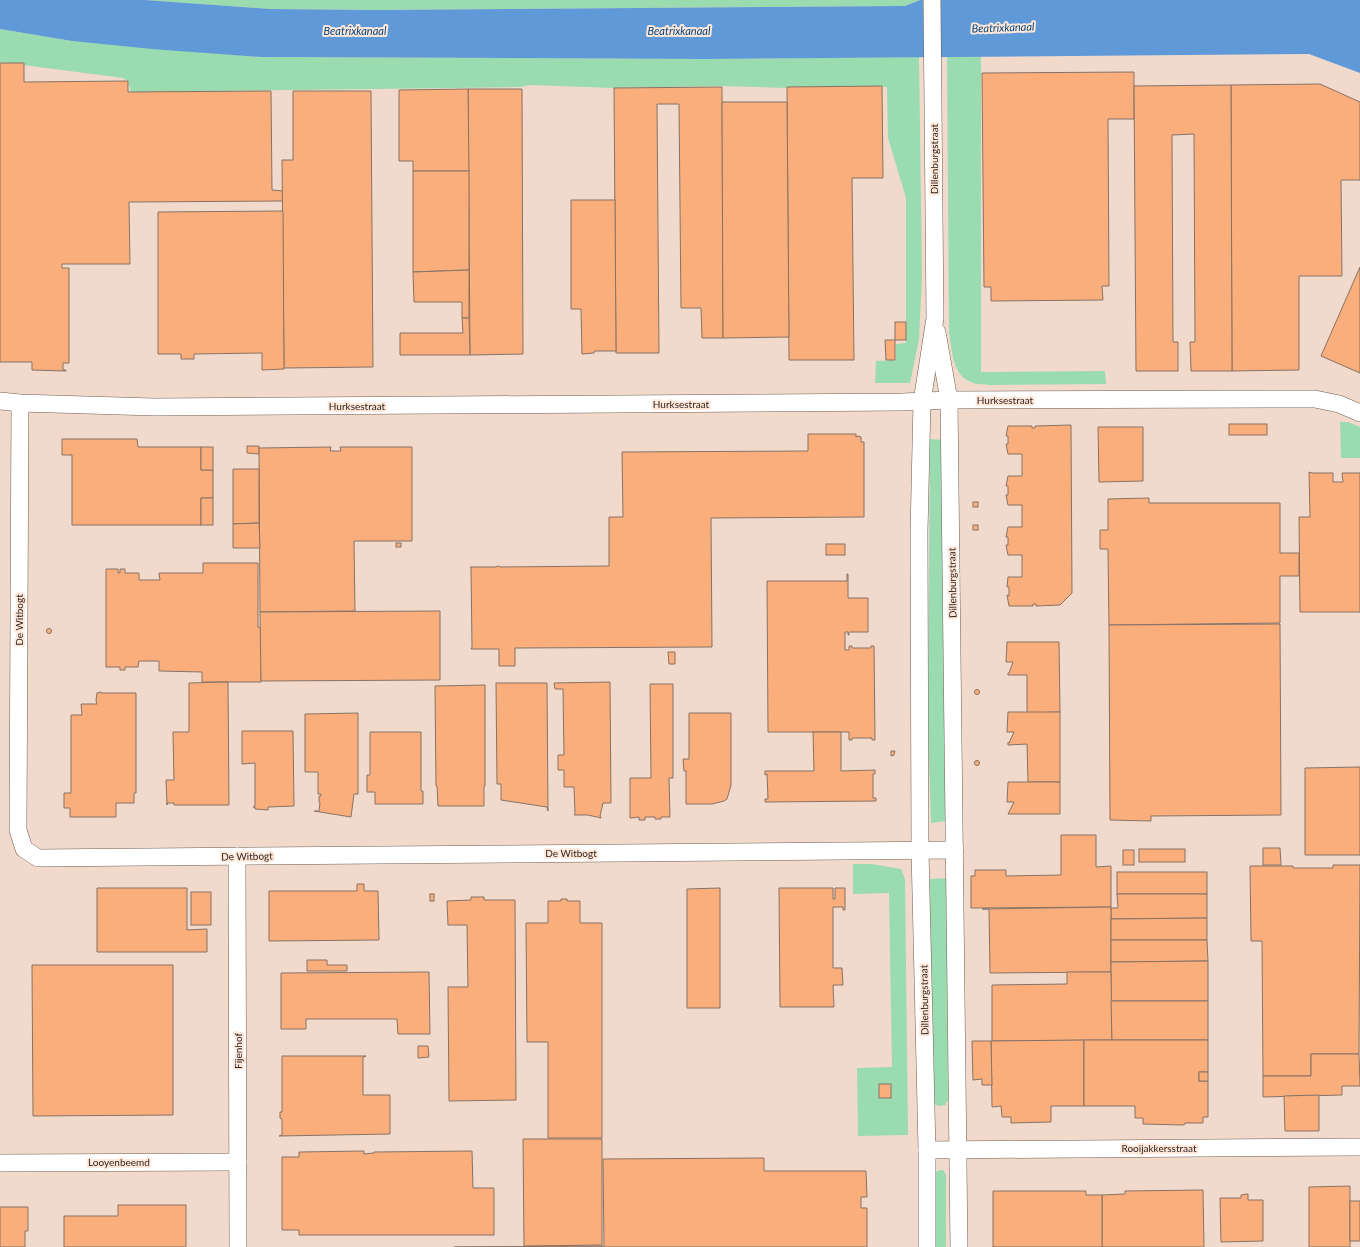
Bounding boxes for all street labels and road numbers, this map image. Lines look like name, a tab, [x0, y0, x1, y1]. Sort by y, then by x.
street label: Dillenburgstraat	[928, 123, 940, 194]
street label: Hurksestraat	[977, 394, 1034, 406]
street label: Hurksestraat	[653, 398, 710, 410]
street label: Hurksestraat	[329, 400, 386, 412]
street label: Dillenburgstraat	[945, 547, 959, 618]
street label: De Witbogt	[13, 594, 25, 646]
street label: De Witbogt	[545, 847, 597, 859]
street label: De Witbogt	[221, 850, 273, 862]
street label: Dillenburgstraat	[917, 964, 931, 1035]
street label: Fijenhof	[232, 1033, 244, 1069]
street label: Rooijakkersstraat	[1121, 1142, 1197, 1154]
street label: Looyenbeemd	[88, 1156, 150, 1168]

